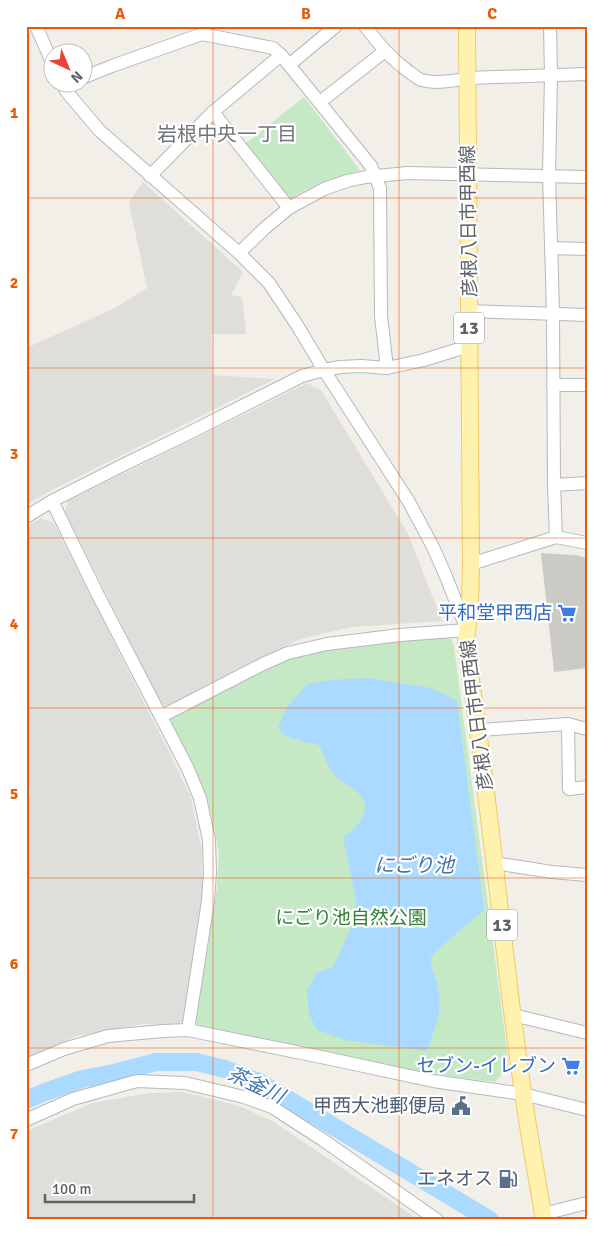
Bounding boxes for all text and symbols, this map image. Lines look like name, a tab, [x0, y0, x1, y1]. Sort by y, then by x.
text: A	[115, 4, 126, 24]
text: B	[301, 4, 311, 24]
text: C	[487, 4, 497, 24]
north arrow	[42, 42, 92, 92]
text: N	[67, 67, 86, 86]
text: 1	[10, 103, 19, 123]
district label: 岩根中央一丁目	[157, 122, 297, 147]
street label: 彦根八日市甲西線	[456, 145, 482, 297]
text: 2	[10, 273, 18, 293]
road number: 13	[454, 312, 484, 343]
text: 3	[10, 444, 18, 464]
place label: 平和堂甲西店	[438, 601, 552, 625]
supermarket icon: 平和堂甲西店	[556, 602, 578, 624]
text: 4	[10, 614, 19, 634]
street label: 彦根八日市甲西線	[456, 638, 498, 792]
text: 5	[10, 784, 18, 804]
water label: にごり池	[374, 853, 456, 878]
park label: にごり池自然公園	[275, 906, 427, 930]
road number: 13	[487, 910, 517, 940]
text: 6	[10, 954, 19, 974]
place label: セブン-イレブン	[416, 1054, 556, 1078]
supermarket icon: セブン-イレブン	[560, 1055, 582, 1077]
water label: 茶釜川	[224, 1061, 290, 1110]
place label: 甲西大池郵便局	[313, 1094, 446, 1118]
public building icon: 甲西大池郵便局	[450, 1095, 472, 1117]
text: 7	[10, 1124, 19, 1144]
place label: エネオス	[417, 1167, 493, 1191]
fuel station icon: エネオス	[497, 1168, 519, 1190]
scale bar	[45, 1171, 194, 1203]
text: 100 m	[52, 1180, 92, 1198]

